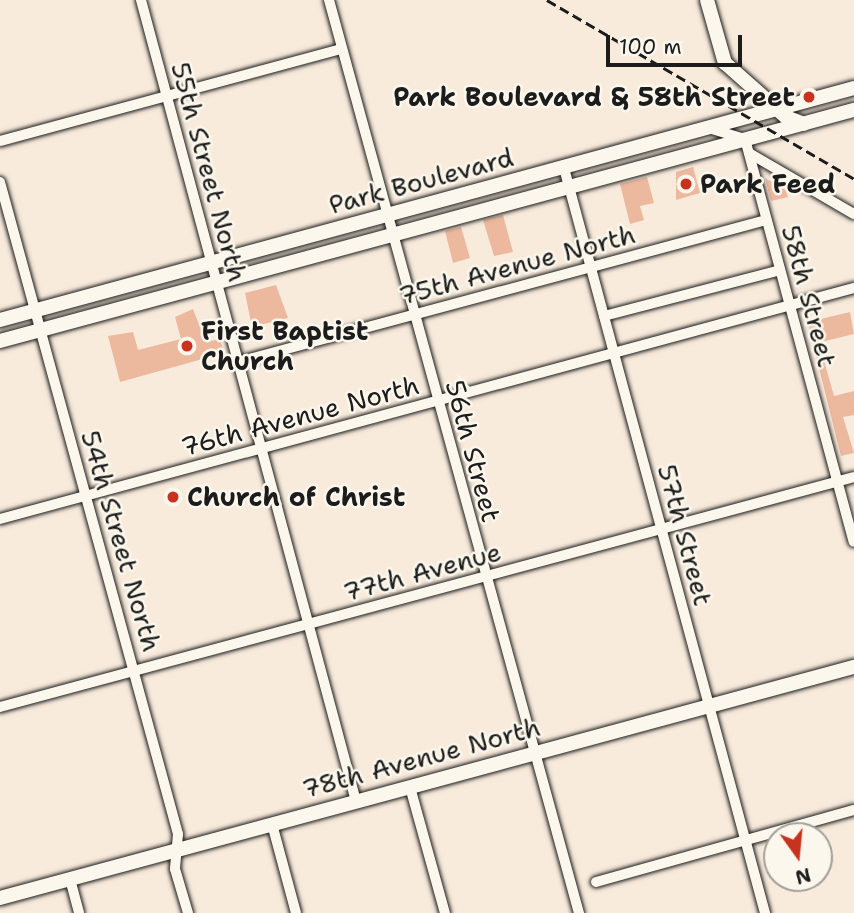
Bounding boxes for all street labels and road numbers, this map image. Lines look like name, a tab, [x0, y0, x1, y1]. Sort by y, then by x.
street label: 55th Street North	[165, 59, 253, 285]
street label: Park Boulevard	[325, 141, 517, 221]
street label: 75th Avenue North	[395, 218, 639, 312]
street label: 58th Street	[775, 222, 843, 370]
street label: 76th Avenue North	[178, 369, 422, 463]
street label: 56th Street	[439, 377, 507, 525]
street label: 54th Street North	[75, 427, 167, 655]
street label: 57th Street	[651, 461, 719, 609]
street label: 77th Avenue	[340, 536, 504, 608]
street label: 78th Avenue North	[299, 711, 543, 805]

